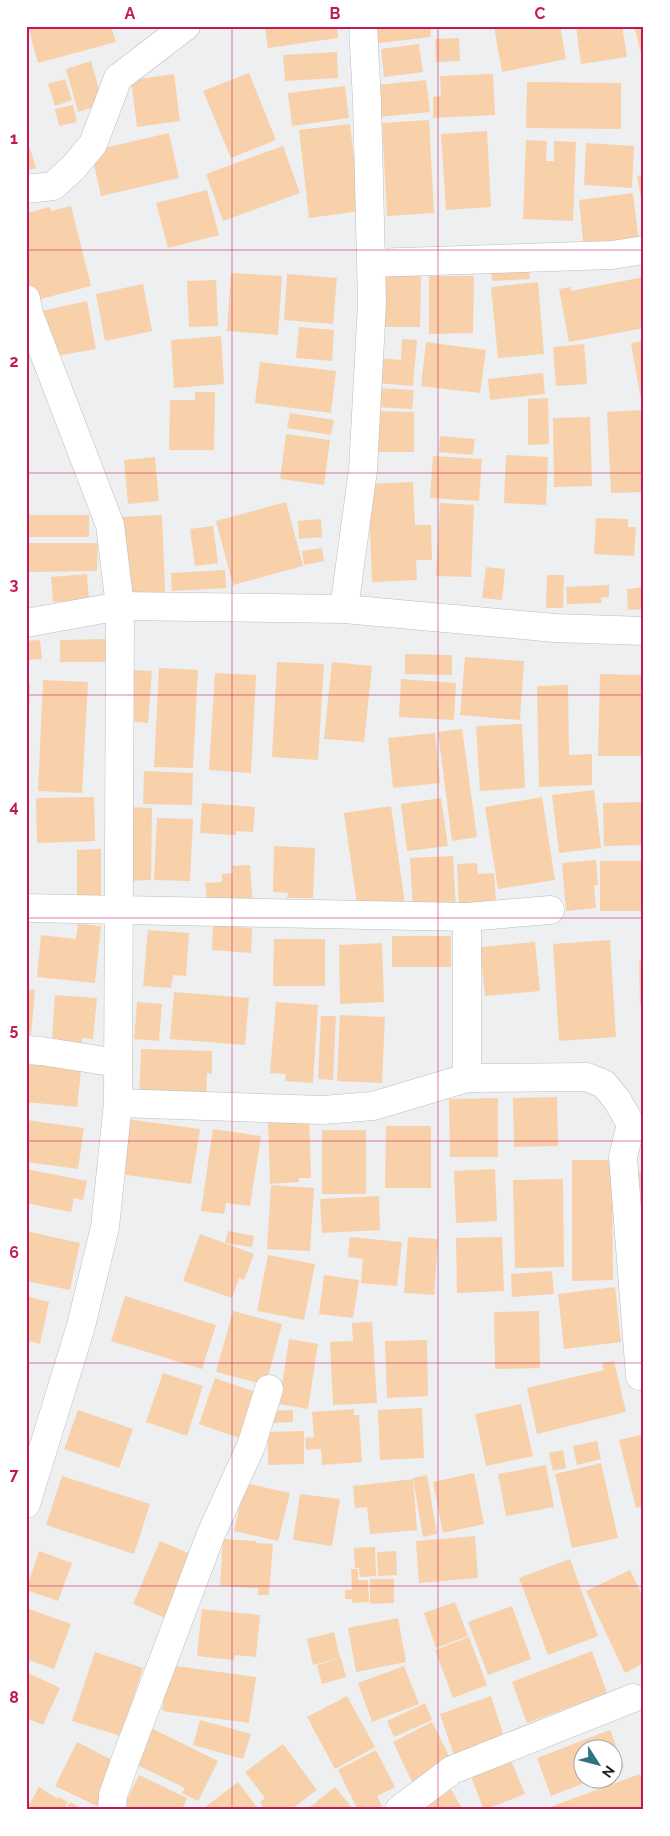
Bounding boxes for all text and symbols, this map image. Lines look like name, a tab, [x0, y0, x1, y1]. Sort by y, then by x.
text: A	[125, 4, 136, 23]
text: B	[330, 4, 341, 23]
text: C	[535, 4, 546, 23]
text: 1	[10, 129, 18, 148]
text: 2	[9, 352, 19, 371]
text: 3	[10, 575, 19, 594]
text: 4	[9, 797, 19, 816]
text: 5	[10, 1020, 19, 1039]
text: 6	[9, 1243, 19, 1262]
text: 7	[10, 1465, 19, 1484]
text: 8	[9, 1688, 19, 1707]
north arrow	[572, 1738, 622, 1788]
text: N	[599, 1763, 618, 1781]

